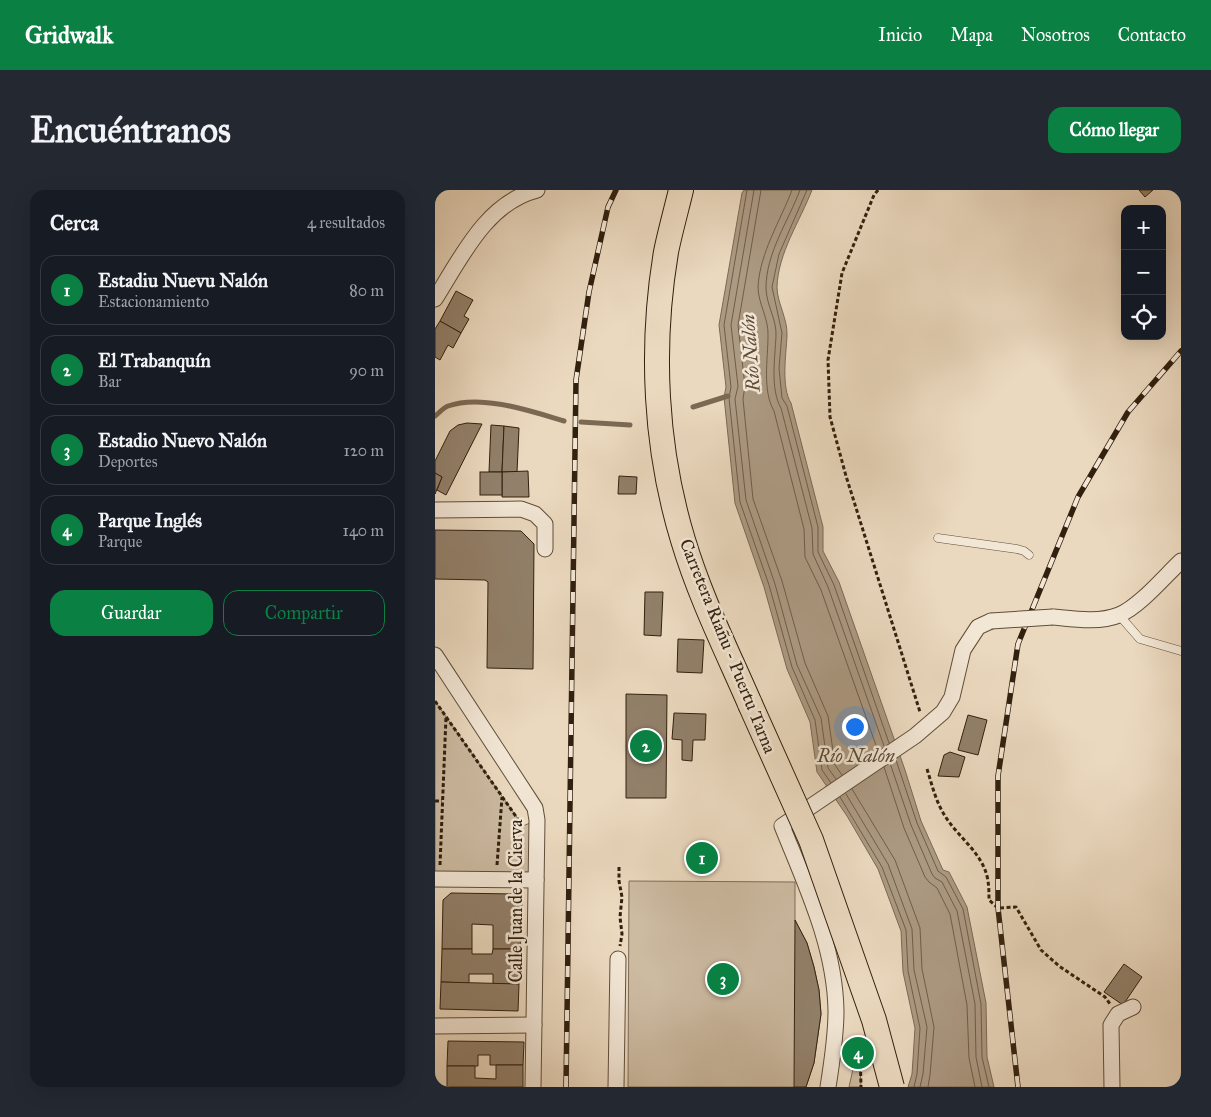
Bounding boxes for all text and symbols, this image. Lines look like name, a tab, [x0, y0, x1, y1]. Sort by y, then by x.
text: Gridwalk	[25, 20, 113, 50]
text: Inicio	[878, 24, 922, 46]
text: Mapa	[950, 24, 993, 46]
text: Nosotros	[1021, 24, 1090, 46]
text: Contacto	[1118, 24, 1186, 46]
button: Cómo llegar	[1048, 107, 1181, 153]
text: Encuéntranos	[30, 109, 231, 152]
map controls	[1121, 205, 1166, 340]
button: +	[1121, 205, 1166, 250]
text: Cerca	[50, 210, 99, 236]
text: 4 resultados	[307, 213, 385, 232]
button: −	[1121, 250, 1166, 295]
text: Estadiu Nuevu Nalón	[98, 269, 268, 292]
text: 1	[64, 281, 70, 300]
text: 80 m	[349, 281, 384, 300]
text: Estacionamiento	[98, 292, 209, 311]
button: locate	[1121, 295, 1166, 340]
water label: Río Nalón	[736, 313, 765, 393]
text: El Trabanquín	[98, 349, 211, 372]
text: 2	[63, 361, 71, 380]
text: 90 m	[349, 361, 384, 380]
text: Bar	[98, 372, 121, 391]
text: Estadio Nuevo Nalón	[98, 429, 267, 452]
text: 3	[64, 441, 70, 460]
text: 120 m	[344, 441, 384, 460]
text: Deportes	[98, 452, 158, 471]
text: Parque Inglés	[98, 509, 202, 532]
text: 4	[63, 521, 71, 540]
text: 140 m	[343, 521, 384, 540]
text: Parque	[98, 532, 142, 551]
street label: Carretera Riañu - Puertu Tarna	[675, 536, 781, 757]
button: Guardar	[50, 590, 213, 636]
button: Compartir	[223, 590, 385, 636]
your location	[842, 714, 868, 740]
pin: 2	[630, 727, 662, 765]
water label: Río Nalón	[816, 744, 895, 767]
street label: Calle Juan de la Cierva	[505, 819, 528, 983]
pin: 1	[686, 839, 718, 877]
pin: 3	[707, 960, 739, 998]
pin: 4	[842, 1034, 874, 1072]

